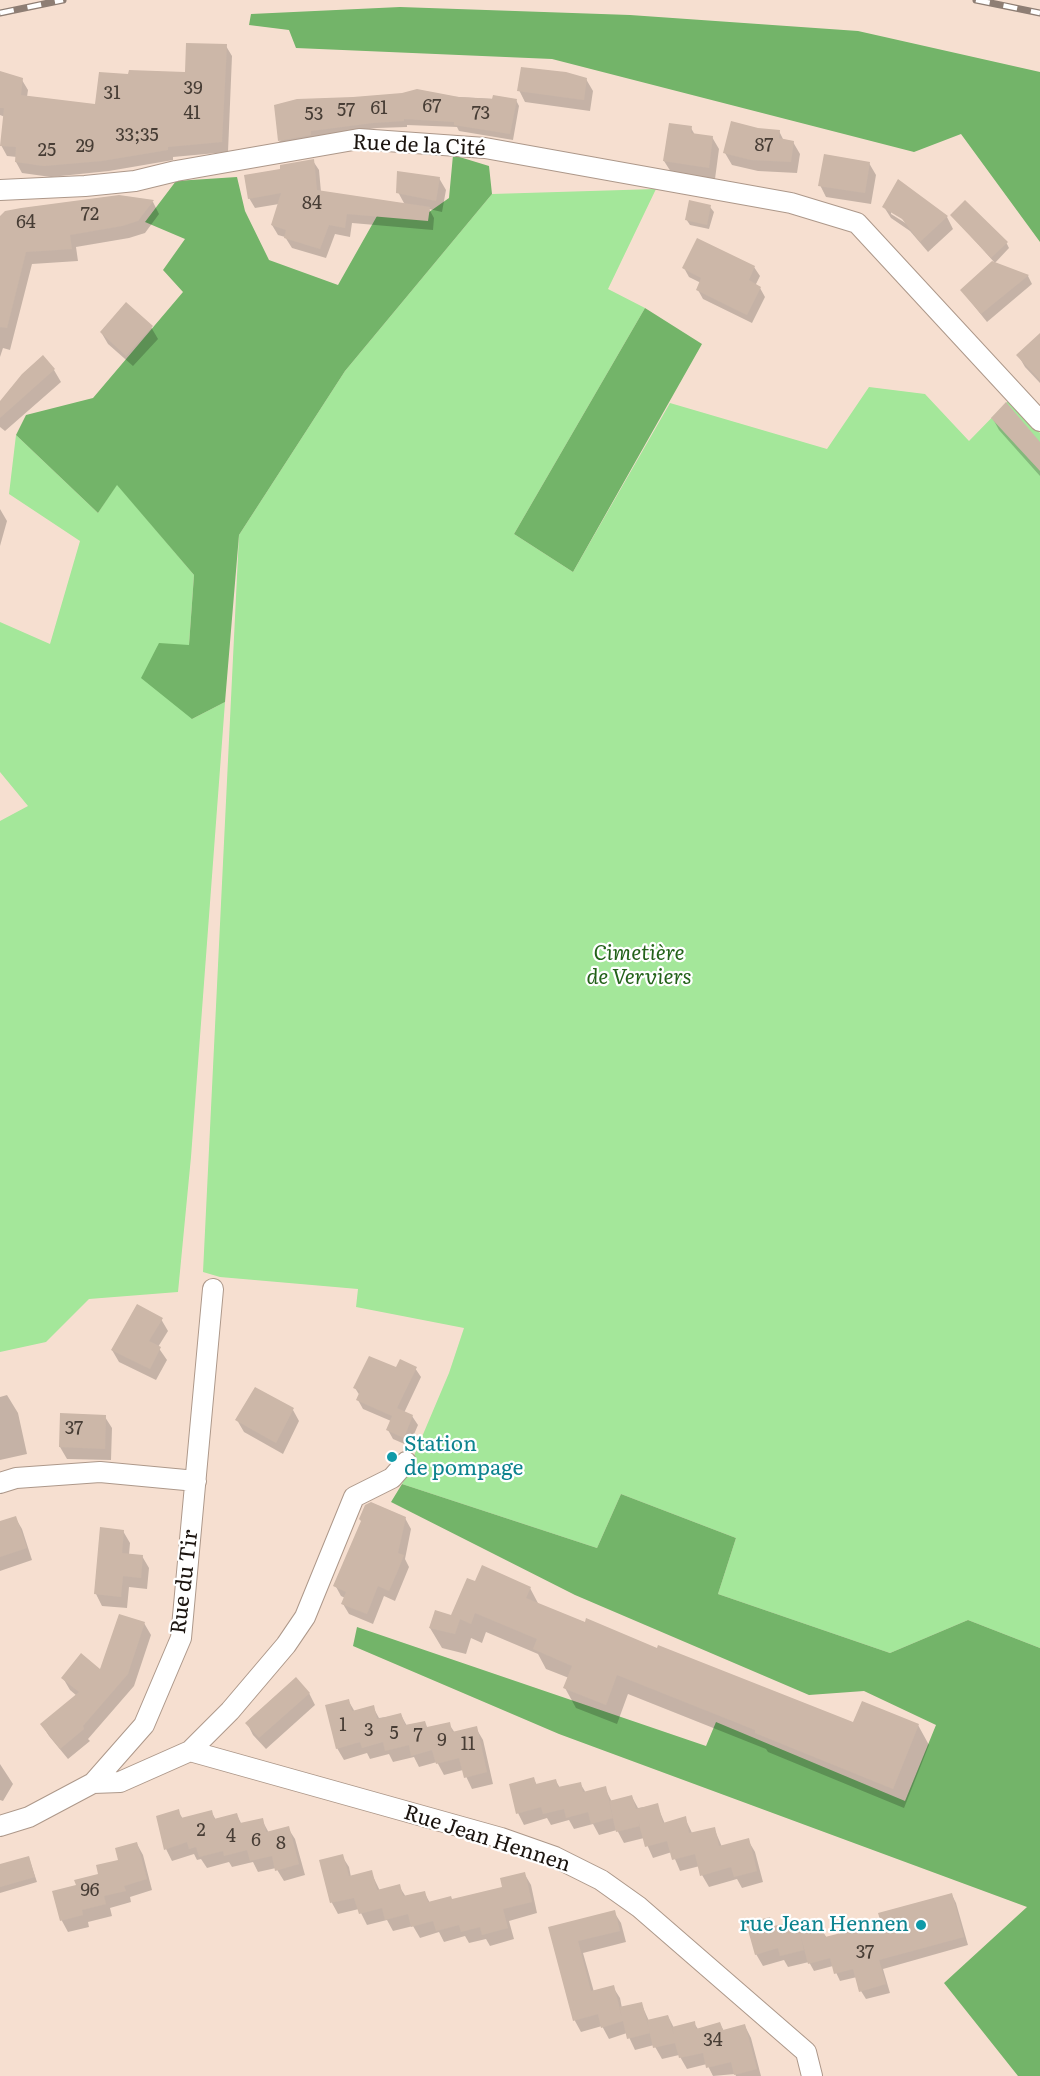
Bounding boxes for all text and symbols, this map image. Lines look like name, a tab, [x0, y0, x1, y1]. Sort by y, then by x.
house number: 39	[183, 78, 203, 100]
house number: 31	[103, 83, 121, 105]
house number: 67	[423, 96, 441, 118]
house number: 61	[371, 98, 387, 120]
house number: 57	[337, 100, 355, 122]
house number: 41	[183, 103, 201, 125]
house number: 73	[472, 103, 490, 125]
house number: 53	[305, 104, 323, 126]
house number: 33;35	[115, 125, 159, 147]
street label: Rue de la Cité	[352, 130, 486, 162]
house number: 87	[755, 135, 773, 157]
house number: 29	[76, 136, 94, 158]
house number: 25	[38, 140, 56, 162]
house number: 84	[302, 193, 322, 215]
house number: 72	[81, 204, 99, 226]
house number: 64	[16, 212, 36, 234]
park label: Cimetière de Verviers	[586, 941, 692, 991]
house number: 37	[65, 1418, 83, 1440]
place label: Station de pompage	[404, 1432, 523, 1482]
marker: Station de pompage	[385, 1450, 399, 1464]
street label: Rue du Tir	[166, 1528, 204, 1636]
house number: 1	[339, 1715, 347, 1737]
house number: 3	[364, 1720, 374, 1742]
house number: 5	[389, 1723, 399, 1745]
house number: 7	[413, 1725, 423, 1747]
house number: 9	[437, 1730, 447, 1752]
house number: 11	[461, 1734, 475, 1756]
street label: Rue Jean Hennen	[400, 1800, 574, 1878]
house number: 2	[196, 1820, 206, 1842]
house number: 4	[226, 1826, 236, 1848]
house number: 6	[251, 1830, 261, 1852]
house number: 8	[276, 1833, 286, 1855]
house number: 96	[80, 1880, 100, 1902]
place label: rue Jean Hennen	[740, 1912, 909, 1938]
marker: rue Jean Hennen	[914, 1918, 928, 1932]
house number: 37	[856, 1942, 874, 1964]
house number: 34	[703, 2030, 723, 2052]

